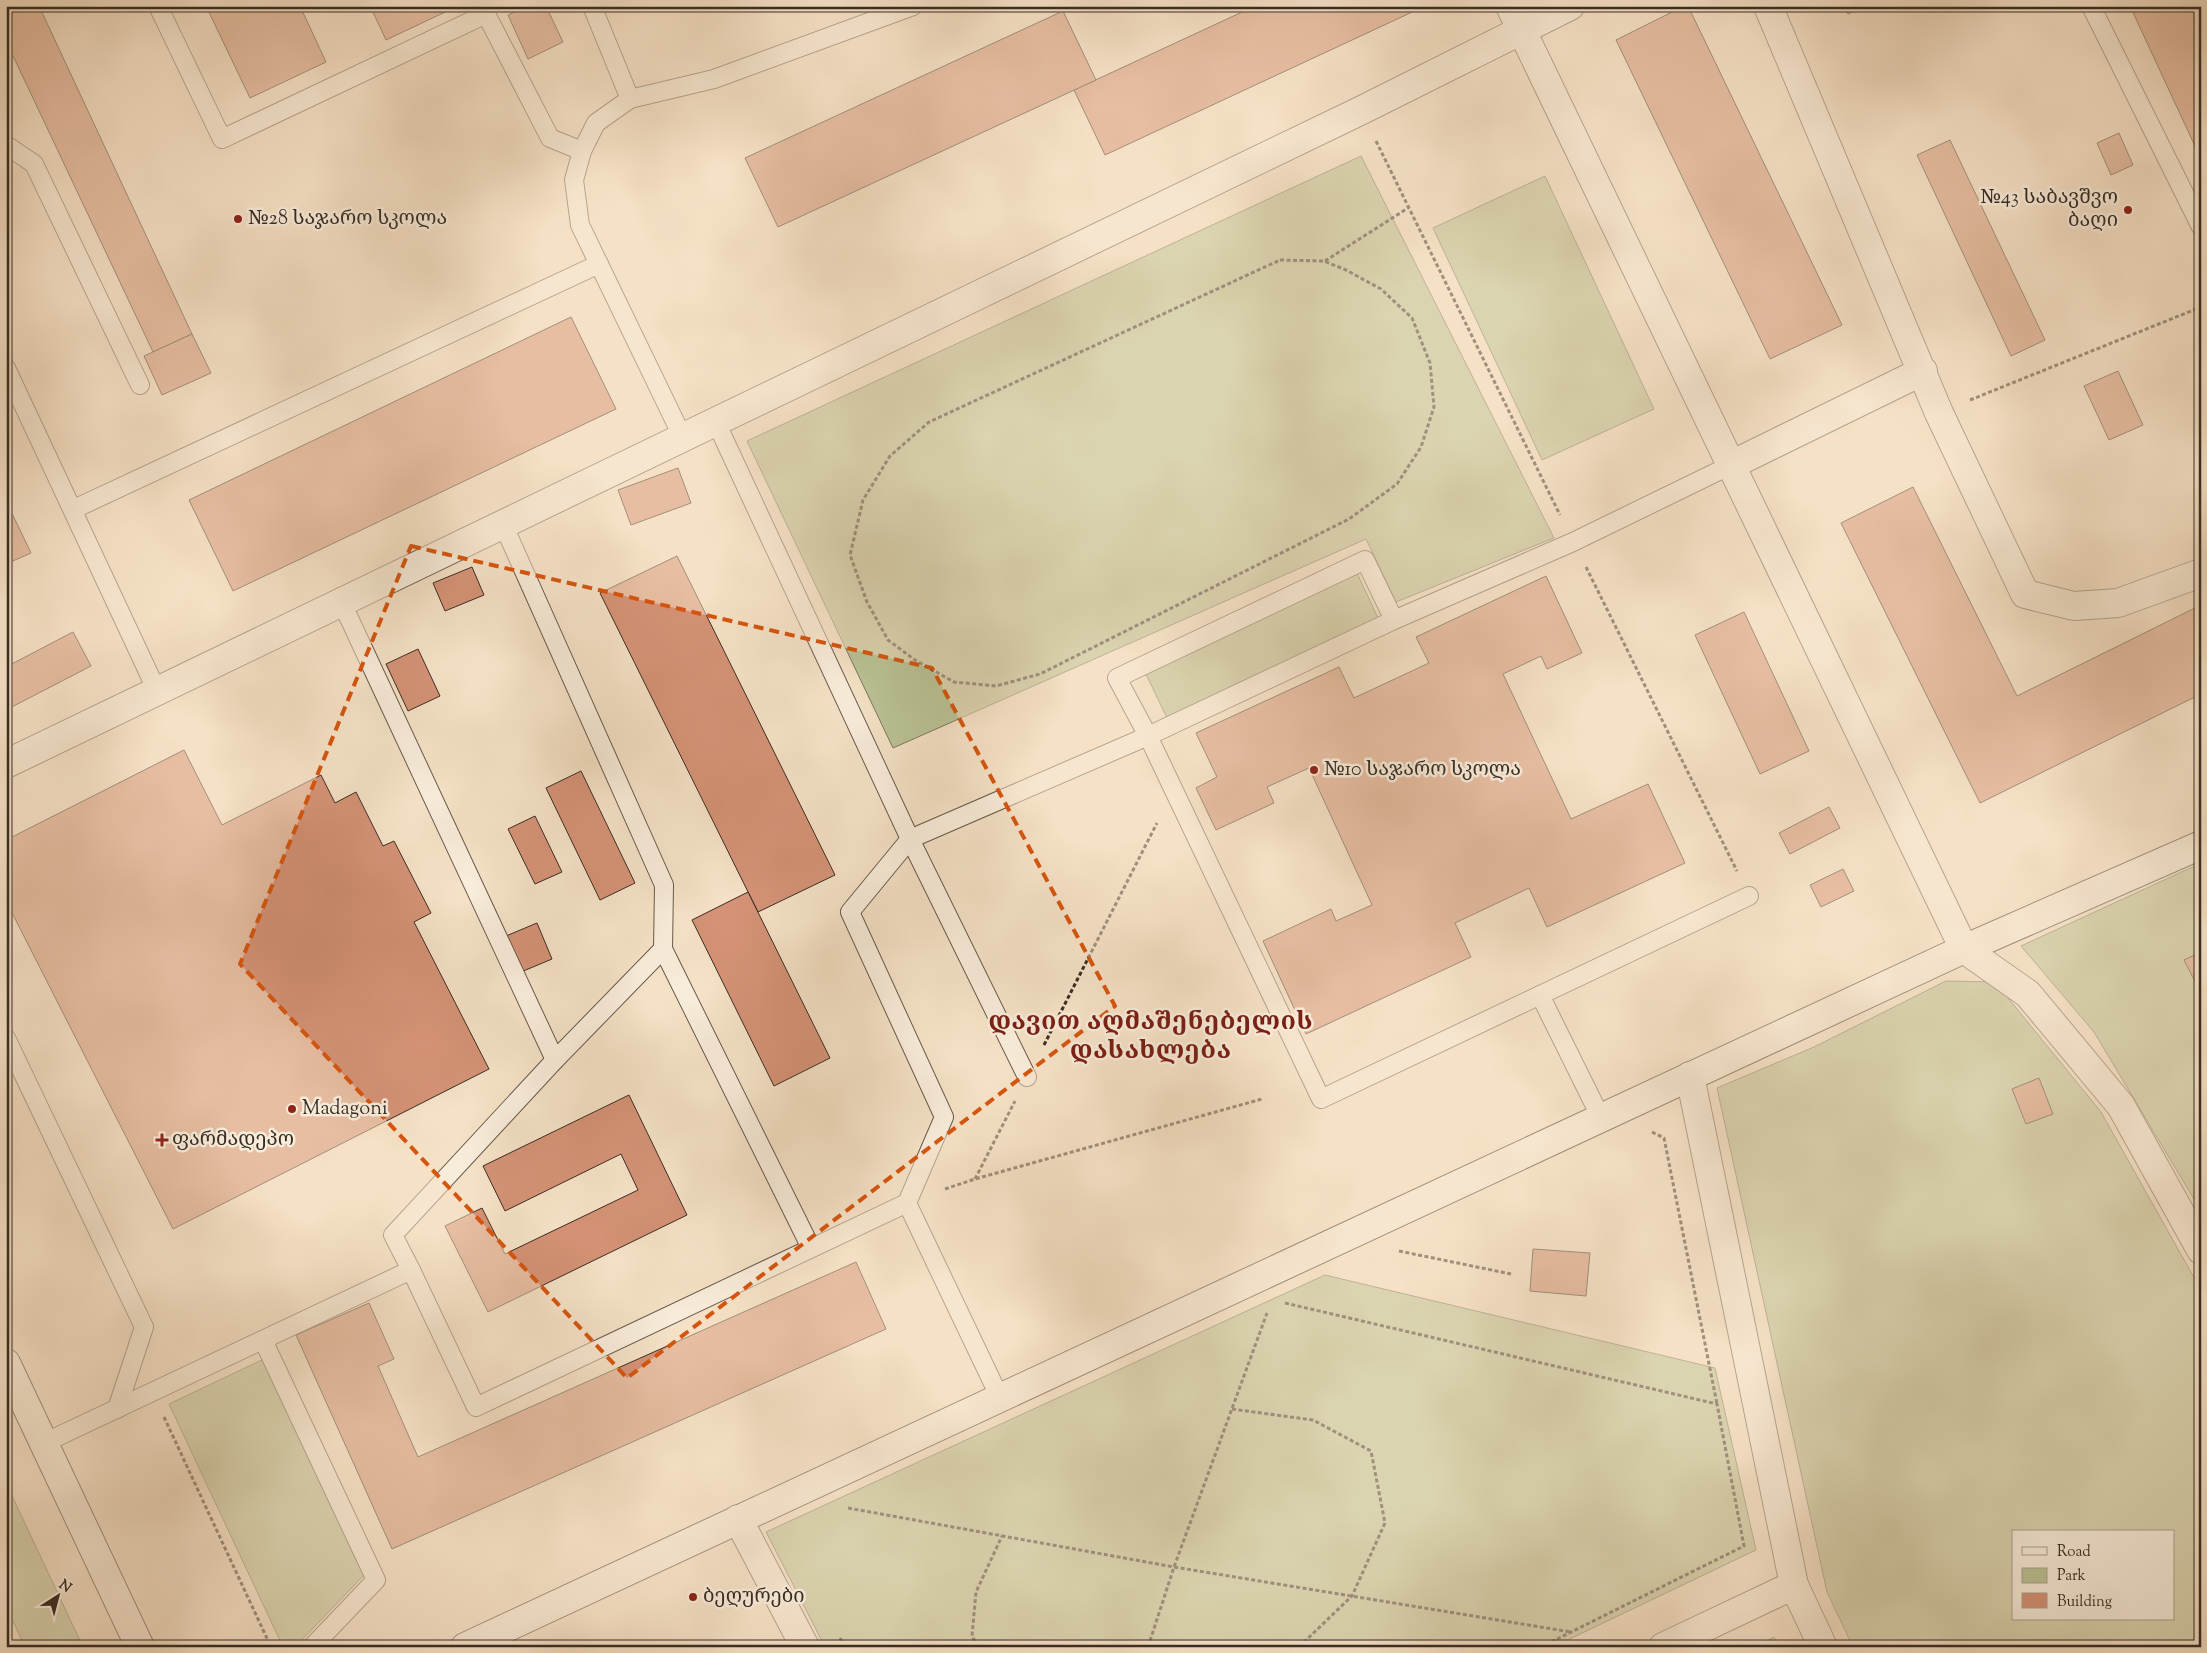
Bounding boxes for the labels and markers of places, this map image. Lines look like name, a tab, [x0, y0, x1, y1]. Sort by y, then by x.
place label: №43 საბავშვო ბაღი	[1980, 184, 2118, 236]
marker: №43 საბავშვო ბაღი	[2122, 204, 2134, 216]
place label: №28 საჯარო სკოლა	[248, 205, 447, 234]
marker: №28 საჯარო სკოლა	[232, 213, 244, 225]
place label: №10 საჯარო სკოლა	[1324, 756, 1521, 785]
marker: №10 საჯარო სკოლა	[1308, 764, 1320, 776]
place label: Madagoni	[302, 1095, 388, 1124]
marker: Madagoni	[286, 1103, 298, 1115]
place label: ფარმადეპო	[172, 1126, 294, 1155]
marker: ფარმადეპო	[156, 1134, 168, 1146]
place label: ბეღურები	[703, 1583, 805, 1612]
marker: ბეღურები	[687, 1591, 699, 1603]

